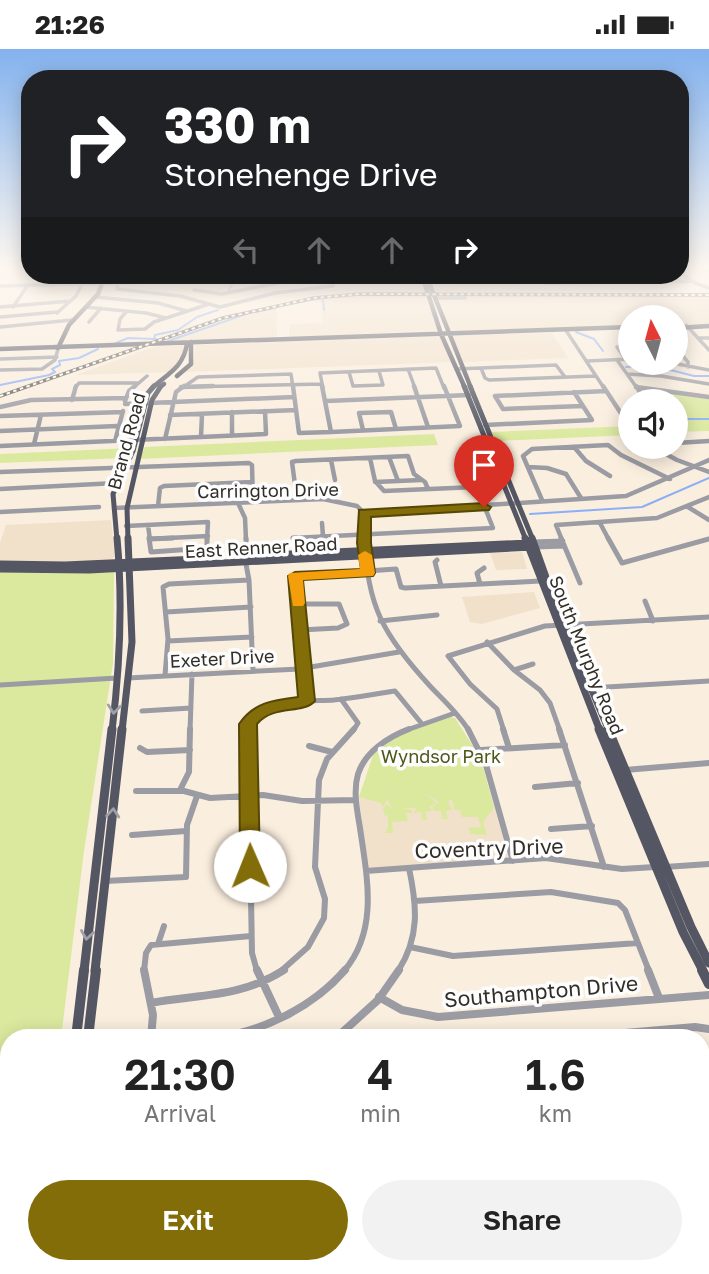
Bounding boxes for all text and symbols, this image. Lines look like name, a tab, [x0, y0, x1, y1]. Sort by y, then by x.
text: 21:26	[35, 9, 105, 40]
text: 330 m	[164, 95, 311, 154]
icon: right	[49, 98, 140, 189]
text: Stonehenge Drive	[164, 155, 438, 193]
icon: left	[227, 231, 265, 269]
icon: ahead	[300, 231, 338, 269]
icon: ahead	[373, 231, 411, 269]
icon: right	[446, 231, 484, 269]
north arrow	[618, 305, 688, 375]
map controls	[618, 305, 688, 459]
button: sound	[618, 389, 688, 459]
street label: Brand Road	[102, 390, 150, 492]
pin	[454, 435, 514, 507]
icon: arrive	[465, 446, 503, 484]
street label: Carrington Drive	[197, 478, 339, 502]
street label: East Renner Road	[184, 532, 338, 562]
street label: South Murphy Road	[545, 572, 629, 738]
street label: Exeter Drive	[169, 644, 275, 672]
one-way arrow	[106, 704, 121, 715]
park label: Wyndsor Park	[381, 745, 501, 767]
one-way arrow	[105, 808, 120, 819]
position arrow	[213, 829, 287, 903]
street label: Coventry Drive	[414, 832, 564, 864]
one-way arrow	[80, 929, 95, 941]
street label: Southampton Drive	[443, 970, 639, 1012]
text: 21:30	[124, 1049, 236, 1099]
text: 4	[367, 1049, 394, 1099]
text: 1.6	[525, 1049, 586, 1099]
text: Arrival	[144, 1099, 216, 1127]
text: min	[360, 1099, 401, 1127]
text: km	[539, 1099, 572, 1127]
button: Exit	[28, 1180, 348, 1260]
button: Share	[362, 1180, 682, 1260]

